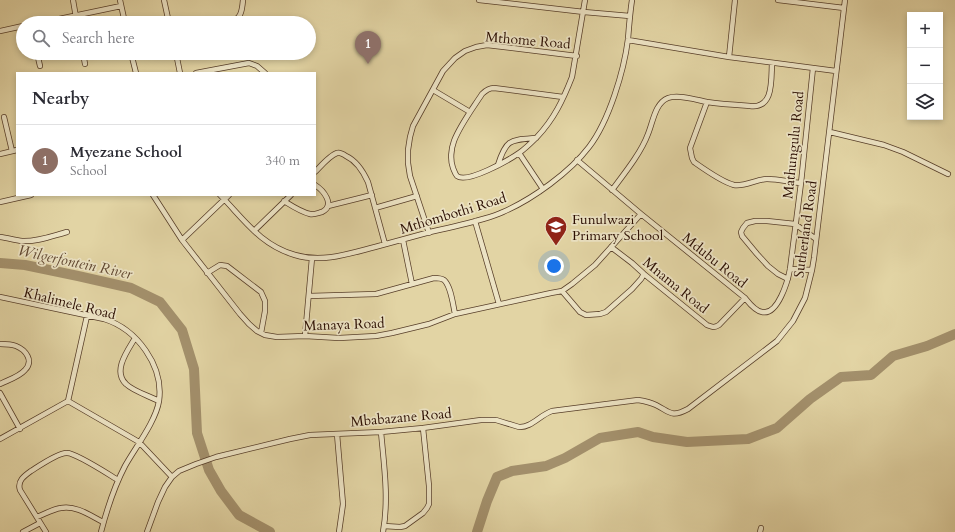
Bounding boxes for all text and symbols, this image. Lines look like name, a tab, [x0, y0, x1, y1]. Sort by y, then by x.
map controls	[907, 12, 943, 120]
button: +	[907, 12, 943, 48]
search box	[16, 16, 316, 60]
icon: search	[30, 27, 52, 49]
street label: Mthome Road	[484, 27, 572, 54]
text: Search here	[62, 28, 135, 48]
pin: 1	[355, 31, 381, 64]
button: −	[907, 48, 943, 84]
button: layers	[907, 84, 943, 120]
text: Nearby	[32, 87, 89, 110]
street label: Mathungulu Road	[778, 90, 809, 200]
text: Myezane School	[70, 142, 182, 162]
text: 1	[42, 152, 48, 170]
text: 340 m	[266, 152, 300, 170]
text: School	[70, 162, 107, 180]
street label: Sutherland Road	[789, 179, 822, 279]
street label: Mthombothi Road	[398, 188, 509, 239]
place label: Funulwazi Primary School	[572, 210, 664, 245]
school or university icon: Funulwazi Primary School	[543, 214, 569, 247]
street label: Mdubu Road	[678, 228, 751, 293]
water label: Wilgerfontein River	[16, 240, 135, 284]
street label: Mnama Road	[639, 253, 713, 318]
your location	[544, 256, 564, 276]
street label: Khalimele Road	[22, 283, 118, 324]
street label: Manaya Road	[303, 314, 385, 335]
street label: Mbabazane Road	[350, 404, 453, 431]

